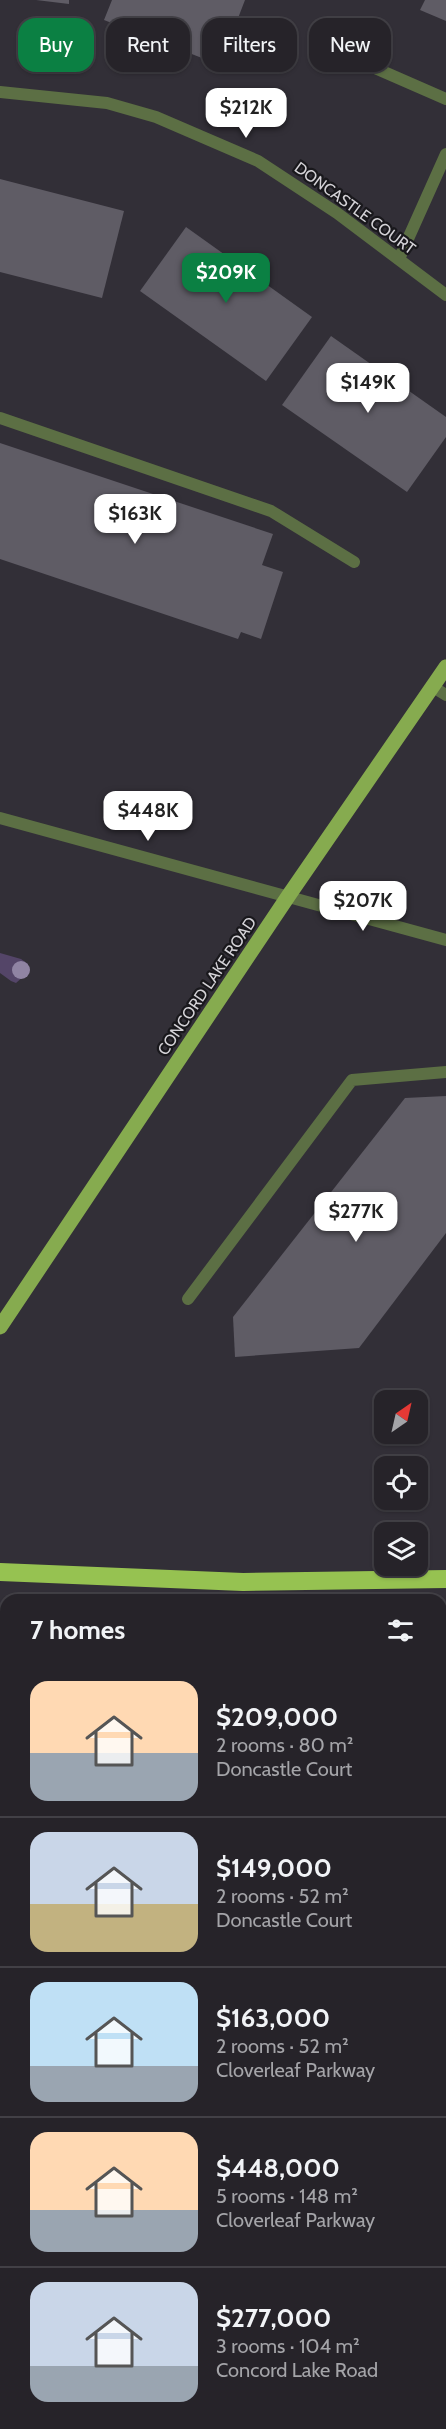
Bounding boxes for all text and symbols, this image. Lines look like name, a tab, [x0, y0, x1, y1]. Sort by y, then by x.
chip: Buy	[18, 18, 94, 72]
chip: Rent	[106, 18, 190, 72]
chip: Filters	[202, 18, 297, 72]
chip: New	[309, 18, 391, 72]
pin: $212K	[204, 88, 288, 139]
text: $212K	[220, 95, 272, 119]
street label: DONCASTLE COURT	[291, 158, 420, 259]
pin: $209K	[184, 253, 268, 304]
text: $209K	[196, 260, 256, 284]
pin: $149K	[326, 363, 410, 414]
text: $149K	[340, 370, 396, 394]
pin: $163K	[93, 494, 177, 545]
text: $163K	[108, 501, 162, 525]
pin: $448K	[106, 791, 190, 842]
text: $448K	[117, 798, 179, 822]
pin: $207K	[321, 881, 405, 932]
text: $207K	[333, 888, 393, 912]
street label: CONCORD LAKE ROAD	[154, 913, 260, 1059]
pin: $277K	[314, 1192, 398, 1243]
text: $277K	[328, 1199, 384, 1223]
north arrow	[374, 1390, 428, 1444]
map controls	[374, 1390, 428, 1576]
button: locate	[374, 1456, 428, 1510]
button: layers	[374, 1522, 428, 1576]
text: 7 homes	[30, 1614, 125, 1646]
icon: filters	[384, 1614, 417, 1647]
text: $209,000	[216, 1701, 338, 1733]
icon: home	[78, 1705, 150, 1777]
text: 2 rooms · 80 m²	[216, 1733, 353, 1757]
text: Doncastle Court	[216, 1757, 352, 1781]
text: $149,000	[216, 1852, 332, 1884]
icon: home	[78, 1856, 150, 1928]
text: 2 rooms · 52 m²	[216, 1884, 349, 1908]
text: Doncastle Court	[216, 1908, 352, 1932]
text: $163,000	[216, 2002, 330, 2034]
icon: home	[78, 2006, 150, 2078]
text: 2 rooms · 52 m²	[216, 2034, 349, 2058]
text: Cloverleaf Parkway	[216, 2058, 375, 2082]
text: $448,000	[216, 2152, 340, 2184]
icon: home	[78, 2156, 150, 2228]
text: 5 rooms · 148 m²	[216, 2184, 358, 2208]
text: Cloverleaf Parkway	[216, 2208, 375, 2232]
text: $277,000	[216, 2302, 331, 2334]
icon: home	[78, 2306, 150, 2378]
text: 3 rooms · 104 m²	[216, 2334, 360, 2358]
text: Concord Lake Road	[216, 2358, 378, 2382]

